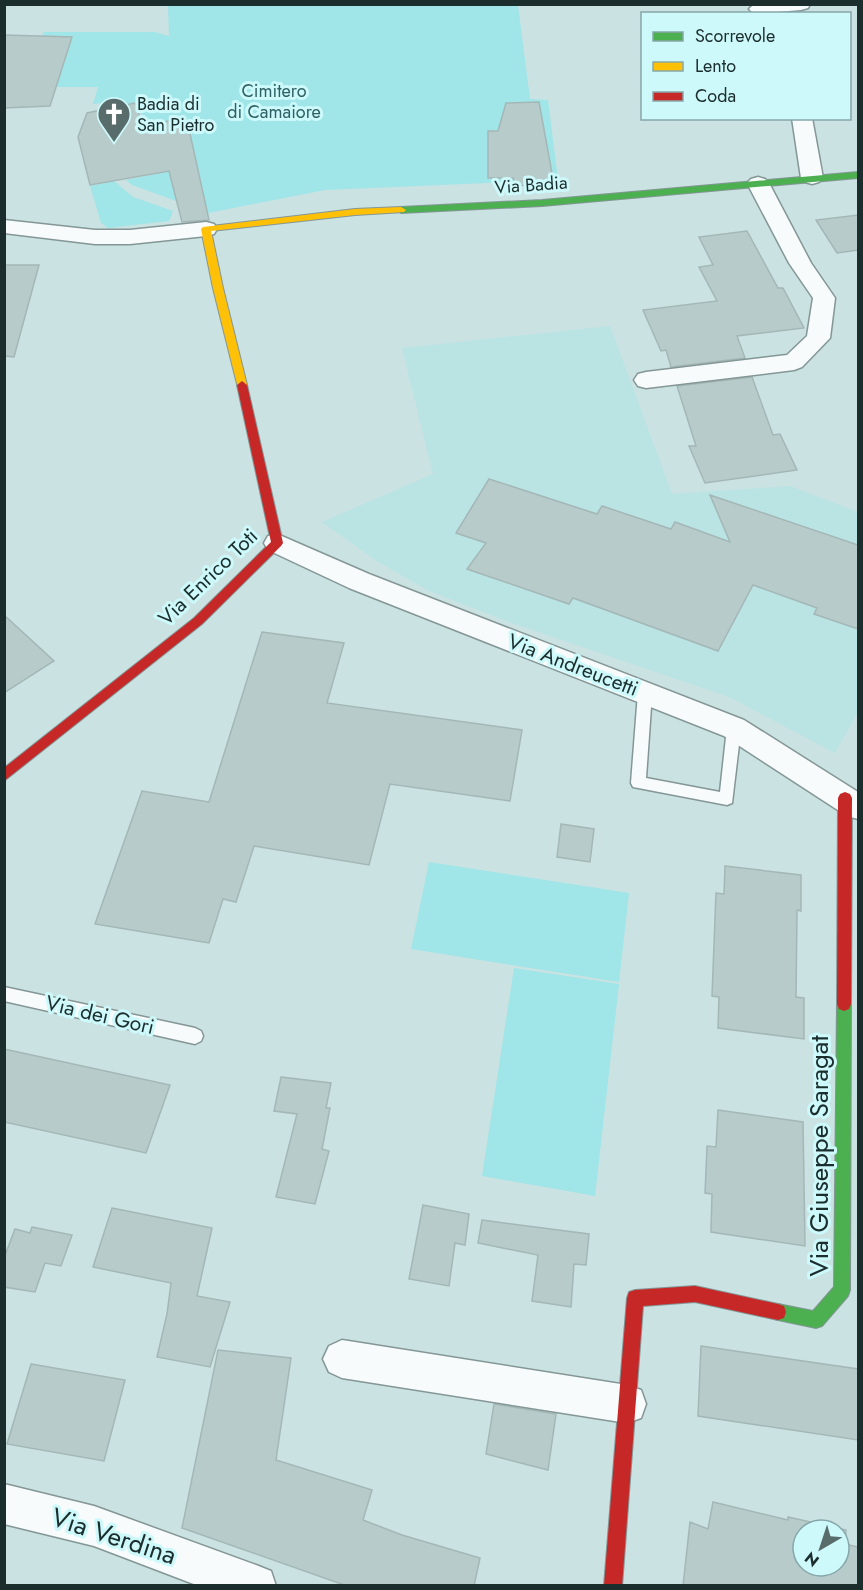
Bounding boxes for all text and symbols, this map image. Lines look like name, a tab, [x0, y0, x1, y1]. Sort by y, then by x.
legend	[641, 12, 851, 120]
text: Scorrevole	[695, 23, 775, 49]
text: Lento	[695, 53, 736, 79]
park label: Cimitero di Camaiore	[227, 78, 321, 125]
text: Coda	[695, 83, 736, 109]
place label: Badia di San Pietro	[137, 91, 214, 138]
church icon: Badia di San Pietro	[96, 96, 132, 143]
street label: Via Badia	[494, 169, 568, 201]
street label: Via Enrico Toti	[151, 522, 265, 632]
street label: Via Andreucetti	[503, 626, 643, 704]
street label: Via dei Gori	[43, 988, 157, 1042]
street label: Via Giuseppe Saragat	[800, 1035, 838, 1277]
street label: Via Verdina	[47, 1498, 181, 1574]
north arrow	[791, 1518, 851, 1578]
text: N	[800, 1546, 824, 1572]

